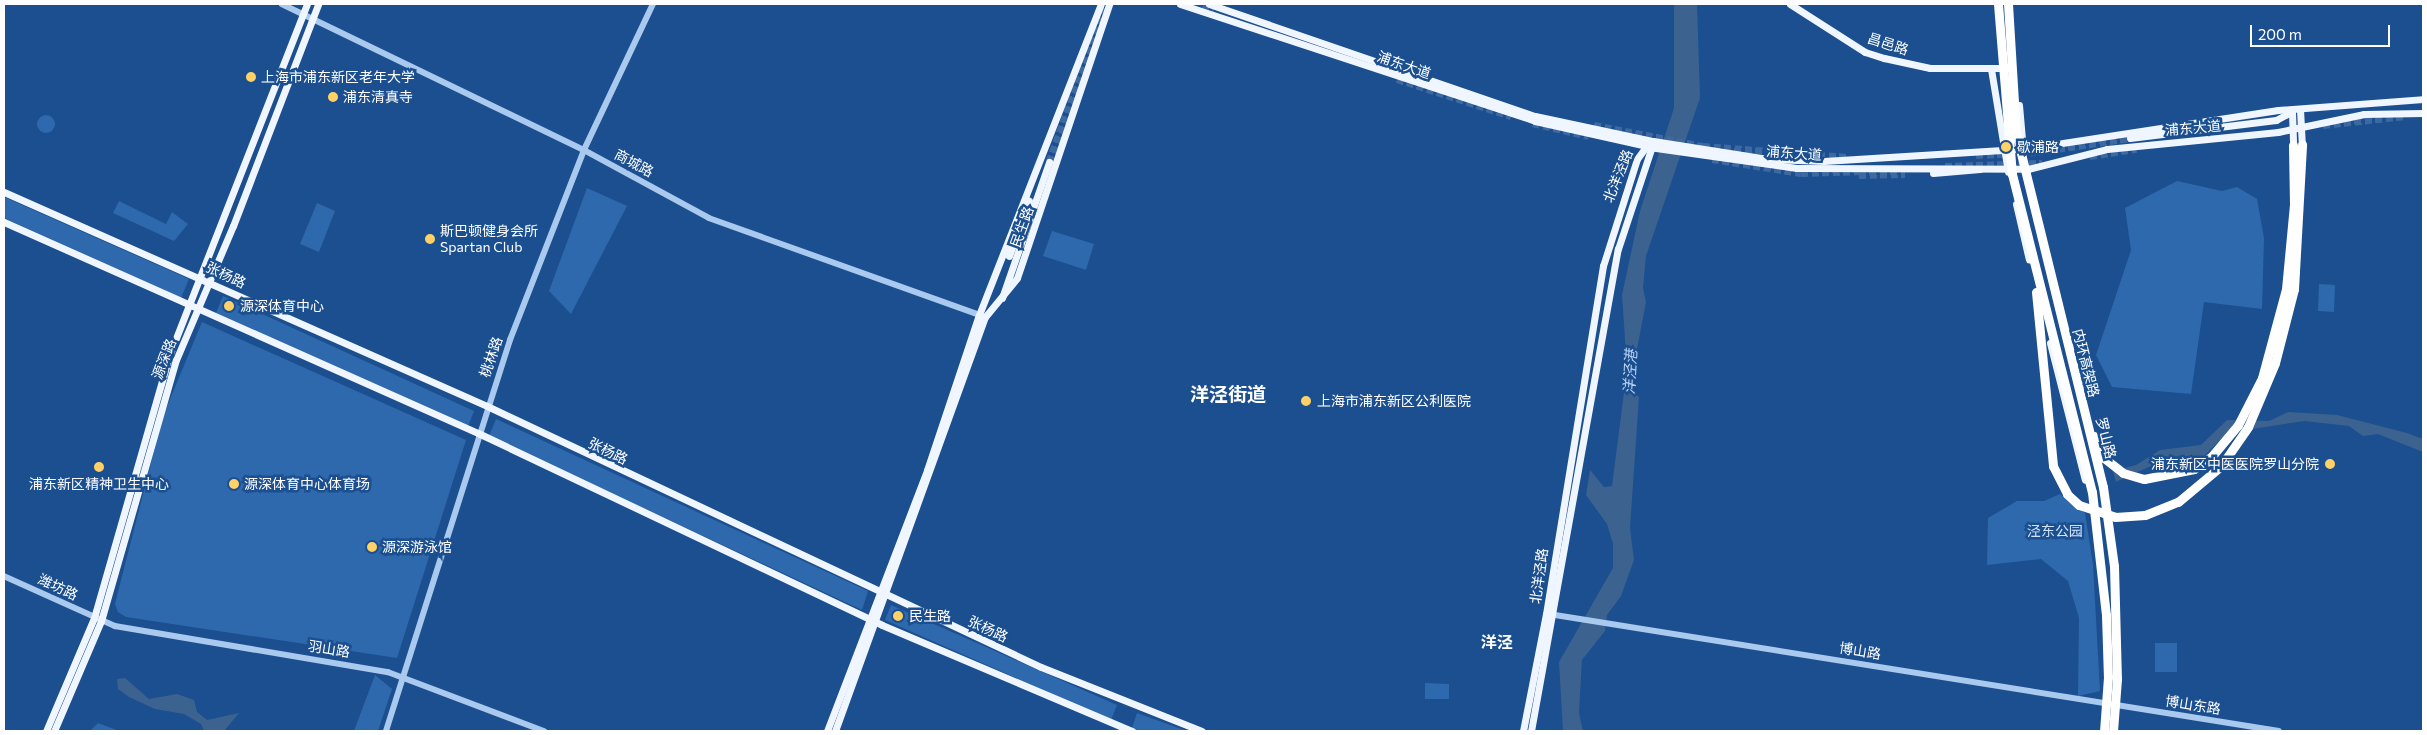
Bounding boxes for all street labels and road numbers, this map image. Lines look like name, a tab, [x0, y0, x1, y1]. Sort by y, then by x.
street label: 昌邑路	[1865, 30, 1911, 58]
street label: 浦东大道	[1375, 48, 1433, 82]
street label: 浦东大道	[2164, 117, 2222, 139]
street label: 浦东大道	[1765, 143, 1823, 163]
street label: 商城路	[612, 146, 656, 180]
street label: 北洋泾路	[1600, 147, 1636, 205]
street label: 民生路	[1007, 204, 1037, 250]
street label: 张杨路	[203, 259, 249, 291]
street label: 内环高架路	[2069, 327, 2103, 399]
street label: 桃林路	[476, 334, 506, 380]
street label: 源深路	[149, 336, 179, 382]
street label: 罗山路	[2093, 416, 2119, 460]
street label: 张杨路	[585, 434, 631, 468]
street label: 北洋泾路	[1527, 547, 1551, 605]
street label: 潍坊路	[35, 571, 81, 603]
street label: 张杨路	[965, 613, 1011, 645]
street label: 羽山路	[307, 637, 351, 661]
street label: 博山路	[1838, 639, 1882, 663]
street label: 博山东路	[2164, 692, 2222, 718]

